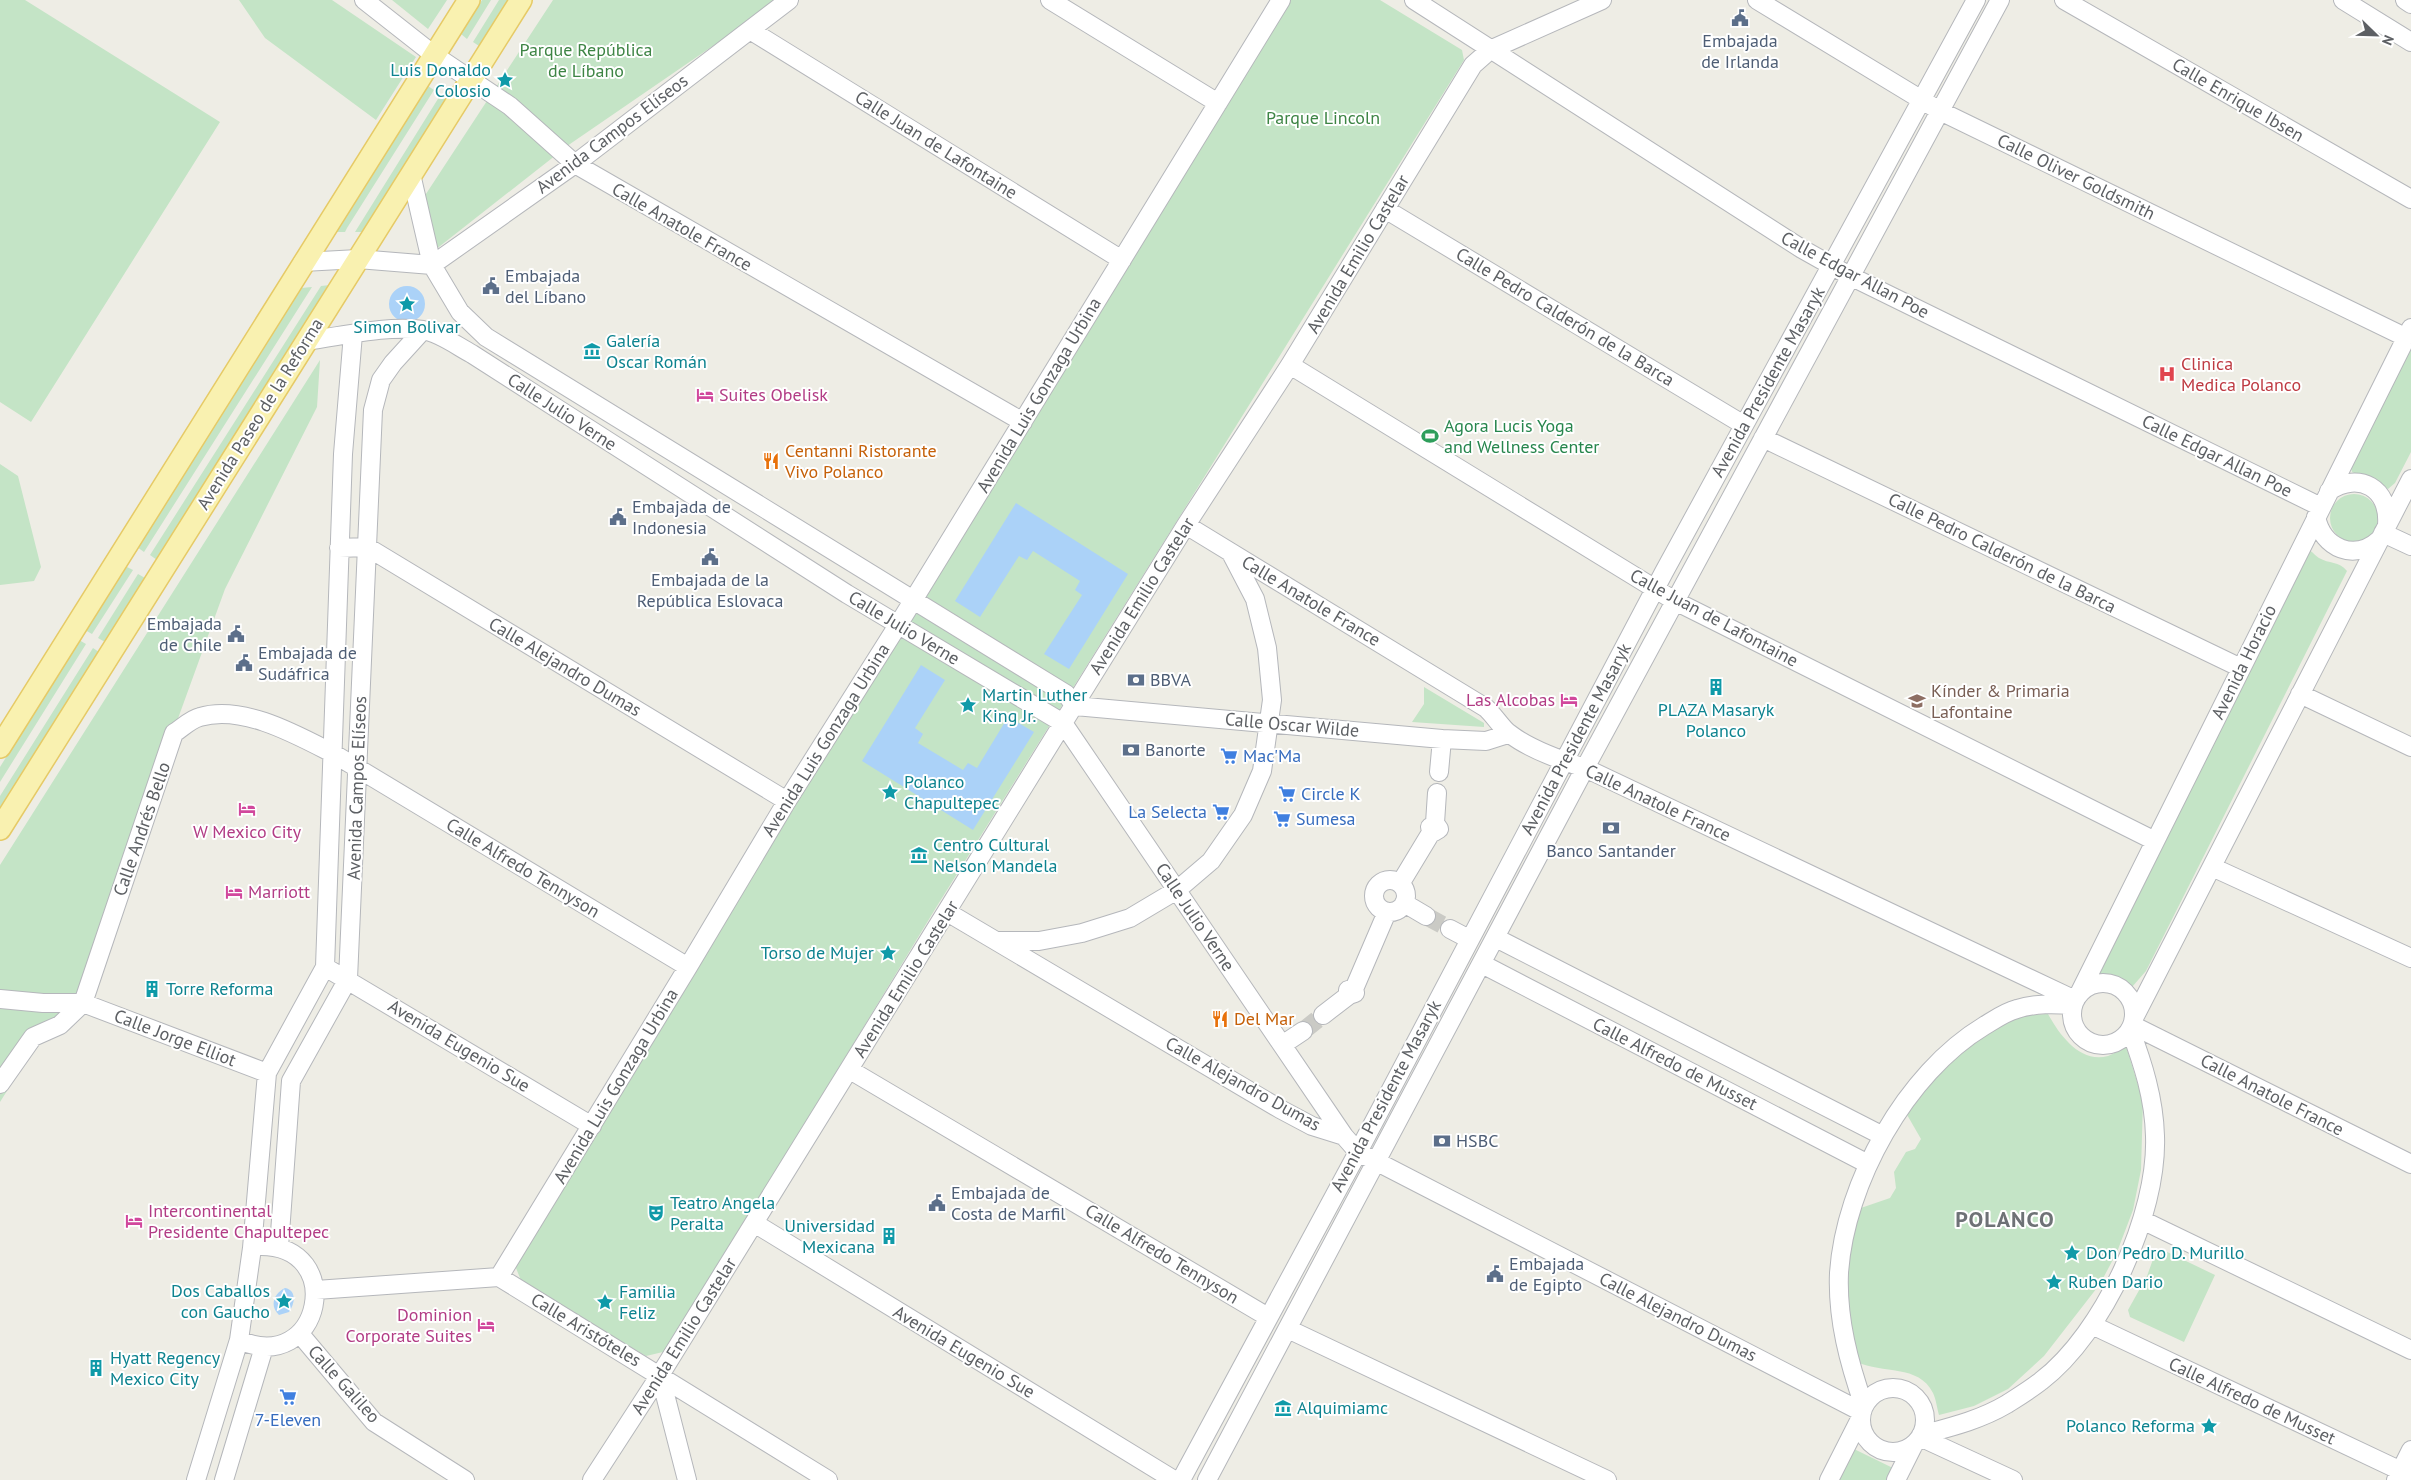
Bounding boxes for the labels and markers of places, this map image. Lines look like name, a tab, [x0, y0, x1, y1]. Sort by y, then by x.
public building icon: Embajada de Irlanda	[1730, 8, 1750, 28]
place label: Embajada de Irlanda	[1701, 29, 1779, 73]
place label: Luis Donaldo Colosio	[390, 58, 491, 102]
place icon: Luis Donaldo Colosio	[495, 70, 515, 90]
place label: Embajada del Líbano	[505, 264, 586, 308]
public building icon: Embajada del Líbano	[481, 276, 501, 296]
place icon: Simon Bolivar	[397, 294, 417, 314]
place label: Simon Bolivar	[353, 315, 461, 338]
place label: Galería Oscar Román	[606, 329, 707, 373]
museum icon: Galería Oscar Román	[582, 341, 602, 361]
place label: Clinica Medica Polanco	[2181, 352, 2301, 396]
hospital icon: Clinica Medica Polanco	[2157, 364, 2177, 384]
place label: Suites Obelisk	[719, 383, 828, 406]
hotel icon: Suites Obelisk	[695, 385, 715, 405]
place label: Agora Lucis Yoga and Wellness Center	[1444, 414, 1599, 458]
sports icon: Agora Lucis Yoga and Wellness Center	[1420, 426, 1440, 446]
place label: Centanni Ristorante Vivo Polanco	[784, 439, 937, 483]
restaurant icon: Centanni Ristorante Vivo Polanco	[761, 451, 781, 471]
place label: Embajada de Indonesia	[632, 495, 731, 539]
public building icon: Embajada de Indonesia	[608, 507, 628, 527]
public building icon: Embajada de la República Eslovaca	[700, 547, 720, 567]
place label: Embajada de la República Eslovaca	[637, 568, 783, 612]
place label: Embajada de Chile	[147, 612, 222, 656]
public building icon: Embajada de Chile	[226, 624, 246, 644]
place label: Embajada de Sudáfrica	[258, 641, 357, 685]
public building icon: Embajada de Sudáfrica	[234, 653, 254, 673]
place label: BBVA	[1150, 668, 1191, 691]
bank icon: BBVA	[1126, 670, 1146, 690]
building icon: PLAZA Masaryk Polanco	[1706, 677, 1726, 697]
place label: Kínder & Primaria Lafontaine	[1931, 679, 2070, 723]
place label: Martin Luther King Jr.	[982, 683, 1087, 727]
place label: Las Alcobas	[1466, 688, 1555, 711]
hotel icon: Las Alcobas	[1559, 690, 1579, 710]
school or university icon: Kínder & Primaria Lafontaine	[1907, 691, 1927, 711]
place icon: Martin Luther King Jr.	[958, 695, 978, 715]
place label: PLAZA Masaryk Polanco	[1658, 698, 1775, 742]
place label: Banorte	[1145, 738, 1206, 761]
bank icon: Banorte	[1121, 740, 1141, 760]
place label: Mac'Ma	[1243, 744, 1301, 767]
supermarket icon: Mac'Ma	[1219, 746, 1239, 766]
place label: Polanco Chapultepec	[904, 770, 1000, 814]
place icon: Polanco Chapultepec	[880, 782, 900, 802]
place label: Circle K	[1301, 782, 1361, 805]
supermarket icon: Circle K	[1277, 784, 1297, 804]
hotel icon: W Mexico City	[237, 799, 257, 819]
place label: La Selecta	[1128, 800, 1207, 823]
supermarket icon: La Selecta	[1211, 802, 1231, 822]
place label: Sumesa	[1296, 807, 1356, 830]
supermarket icon: Sumesa	[1272, 809, 1292, 829]
bank icon: Banco Santander	[1601, 818, 1621, 838]
place label: W Mexico City	[193, 820, 302, 843]
place label: Centro Cultural Nelson Mandela	[933, 833, 1057, 877]
place label: Banco Santander	[1546, 839, 1676, 862]
museum icon: Centro Cultural Nelson Mandela	[909, 845, 929, 865]
place label: Marriott	[248, 880, 310, 903]
hotel icon: Marriott	[224, 882, 244, 902]
place label: Torso de Mujer	[761, 941, 874, 964]
place icon: Torso de Mujer	[878, 943, 898, 963]
place label: Torre Reforma	[166, 977, 273, 1000]
building icon: Torre Reforma	[142, 979, 162, 999]
place label: Del Mar	[1234, 1007, 1294, 1030]
restaurant icon: Del Mar	[1210, 1009, 1230, 1029]
place label: HSBC	[1456, 1129, 1498, 1152]
bank icon: HSBC	[1432, 1131, 1452, 1151]
place label: Embajada de Costa de Marfil	[951, 1181, 1066, 1225]
place label: Teatro Angela Peralta	[670, 1191, 775, 1235]
public building icon: Embajada de Costa de Marfil	[927, 1193, 947, 1213]
place label: Intercontinental Presidente Chapultepec	[148, 1199, 329, 1243]
theatre icon: Teatro Angela Peralta	[646, 1203, 666, 1223]
hotel icon: Intercontinental Presidente Chapultepec	[124, 1211, 144, 1231]
place label: Universidad Mexicana	[784, 1214, 875, 1258]
building icon: Universidad Mexicana	[879, 1226, 899, 1246]
place label: Don Pedro D. Murillo	[2086, 1241, 2244, 1264]
place icon: Don Pedro D. Murillo	[2062, 1243, 2082, 1263]
place label: Embajada de Egipto	[1509, 1252, 1584, 1296]
public building icon: Embajada de Egipto	[1485, 1264, 1505, 1284]
place label: Ruben Dario	[2068, 1270, 2163, 1293]
place icon: Ruben Dario	[2044, 1272, 2064, 1292]
place label: Dos Caballos con Gaucho	[171, 1279, 270, 1323]
place label: Familia Feliz	[619, 1280, 676, 1324]
place icon: Dos Caballos con Gaucho	[274, 1291, 294, 1311]
place icon: Familia Feliz	[595, 1292, 615, 1312]
place label: Dominion Corporate Suites	[346, 1303, 472, 1347]
hotel icon: Dominion Corporate Suites	[476, 1315, 496, 1335]
place label: Hyatt Regency Mexico City	[110, 1346, 221, 1390]
building icon: Hyatt Regency Mexico City	[86, 1358, 106, 1378]
supermarket icon: 7-Eleven	[278, 1387, 298, 1407]
place label: Alquimiamc	[1297, 1396, 1388, 1419]
museum icon: Alquimiamc	[1273, 1398, 1293, 1418]
place label: 7-Eleven	[255, 1408, 321, 1431]
place label: Polanco Reforma	[2066, 1414, 2195, 1437]
place icon: Polanco Reforma	[2199, 1416, 2219, 1436]

